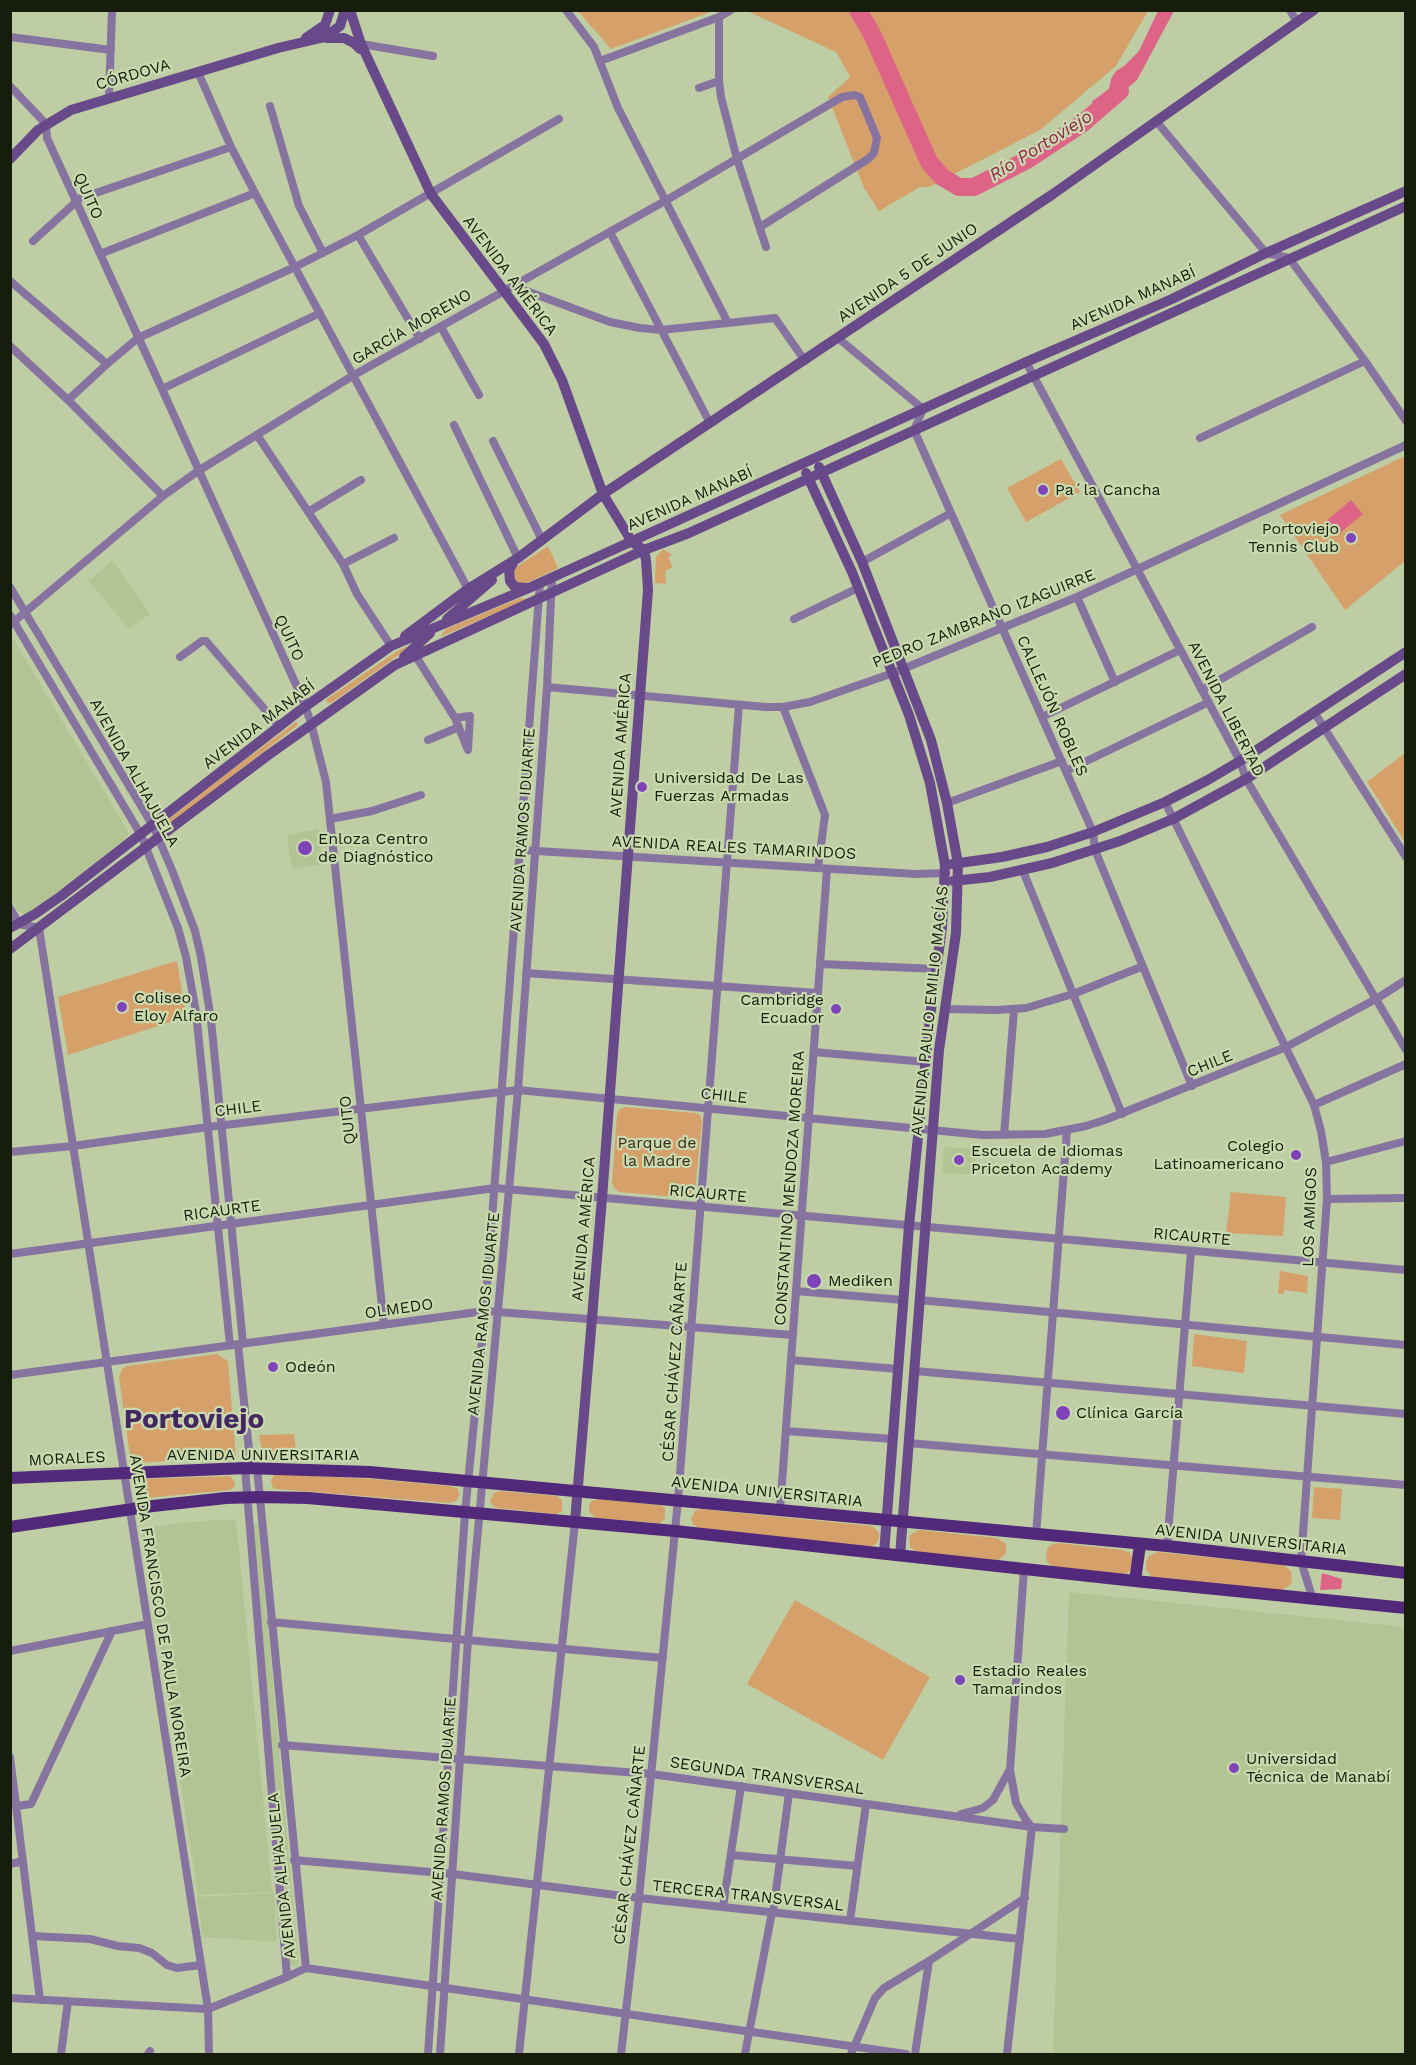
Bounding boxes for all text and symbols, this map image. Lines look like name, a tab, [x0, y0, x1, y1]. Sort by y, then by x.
street label: CÓRDOVA	[93, 55, 173, 95]
water label: Río Portoviejo	[985, 106, 1097, 186]
street label: QUITO	[69, 170, 107, 222]
street label: AVENIDA AMÉRICA	[459, 212, 561, 340]
street label: AVENIDA 5 DE JUNIO	[834, 219, 982, 327]
street label: AVENIDA MANABÍ	[1067, 263, 1199, 335]
street label: GARCÍA MORENO	[349, 285, 475, 369]
street label: AVENIDA MANABÍ	[624, 463, 756, 535]
place label: Pa´la Cancha	[1055, 480, 1161, 500]
marker: Pa´la Cancha	[1036, 483, 1050, 497]
place label: Portoviejo Tennis Club	[1248, 519, 1339, 557]
marker: Portoviejo Tennis Club	[1344, 531, 1358, 545]
street label: PEDRO ZAMBRANO IZAGUIRRE	[870, 565, 1098, 673]
street label: QUITO	[270, 612, 308, 664]
street label: CALLEJÓN ROBLES	[1012, 633, 1092, 779]
street label: AVENIDA LIBERTAD	[1184, 638, 1268, 780]
street label: AVENIDA AMÉRICA	[606, 672, 636, 818]
street label: AVENIDA MANABÍ	[199, 677, 319, 773]
street label: AVENIDA ALHAJUELA	[85, 695, 183, 851]
street label: AVENIDA RAMOS IDUARTE	[506, 727, 540, 933]
place label: Universidad De Las Fuerzas Armadas	[654, 768, 804, 806]
marker: Universidad De Las Fuerzas Armadas	[635, 780, 649, 794]
place label: Enloza Centro de Diagnóstico	[318, 829, 433, 867]
street label: AVENIDA REALES TAMARINDOS	[611, 832, 857, 864]
marker: Enloza Centro de Diagnóstico	[296, 839, 314, 857]
street label: AVENIDA PAULO EMILIO MACÍAS	[907, 885, 953, 1137]
place label: Coliseo Eloy Alfaro	[134, 988, 218, 1026]
place label: Cambridge Ecuador	[740, 990, 824, 1028]
marker: Coliseo Eloy Alfaro	[115, 1000, 129, 1014]
marker: Cambridge Ecuador	[829, 1002, 843, 1016]
street label: CHILE	[1185, 1046, 1235, 1082]
street label: CONSTANTINO MENDOZA MOREIRA	[771, 1050, 809, 1326]
street label: CHILE	[700, 1084, 748, 1108]
street label: QUITO	[336, 1094, 360, 1146]
street label: CHILE	[213, 1097, 263, 1121]
park label: Parque de la Madre	[618, 1133, 696, 1171]
place label: Colegio Latinoamericano	[1153, 1136, 1284, 1174]
place label: Escuela de Idiomas Priceton Academy	[971, 1141, 1123, 1179]
marker: Colegio Latinoamericano	[1289, 1148, 1303, 1162]
marker: Escuela de Idiomas Priceton Academy	[952, 1153, 966, 1167]
street label: AVENIDA AMÉRICA	[568, 1156, 600, 1302]
street label: LOS AMIGOS	[1299, 1167, 1321, 1267]
street label: RICAURTE	[668, 1181, 748, 1207]
street label: RICAURTE	[182, 1196, 262, 1226]
street label: AVENIDA RAMOS IDUARTE	[464, 1211, 504, 1417]
street label: RICAURTE	[1152, 1224, 1232, 1250]
street label: CÉSAR CHÁVEZ CAÑARTE	[658, 1261, 692, 1463]
place label: Mediken	[828, 1271, 893, 1291]
marker: Mediken	[805, 1272, 823, 1290]
street label: OLMEDO	[364, 1295, 434, 1323]
place label: Odeón	[285, 1357, 336, 1377]
marker: Odeón	[266, 1360, 280, 1374]
district label: Portoviejo	[124, 1403, 264, 1437]
place label: Clínica García	[1076, 1403, 1183, 1423]
marker: Clínica García	[1054, 1404, 1072, 1422]
street label: AVENIDA UNIVERSITARIA	[167, 1445, 359, 1465]
street label: MORALES	[28, 1447, 106, 1471]
street label: AVENIDA FRANCISCO DE PAULA MOREIRA	[125, 1453, 195, 1779]
street label: AVENIDA UNIVERSITARIA	[670, 1472, 864, 1512]
street label: AVENIDA UNIVERSITARIA	[1154, 1520, 1348, 1560]
place label: Estadio Reales Tamarindos	[972, 1661, 1087, 1699]
marker: Estadio Reales Tamarindos	[953, 1673, 967, 1687]
street label: AVENIDA RAMOS IDUARTE	[427, 1696, 461, 1902]
street label: CÉSAR CHÁVEZ CAÑARTE	[610, 1744, 650, 1946]
place label: Universidad Técnica de Manabí	[1246, 1749, 1390, 1787]
street label: SEGUNDA TRANSVERSAL	[669, 1753, 865, 1799]
marker: Universidad Técnica de Manabí	[1227, 1761, 1241, 1775]
street label: AVENIDA ALHAJUELA	[264, 1792, 300, 1960]
street label: TERCERA TRANSVERSAL	[651, 1876, 845, 1916]

